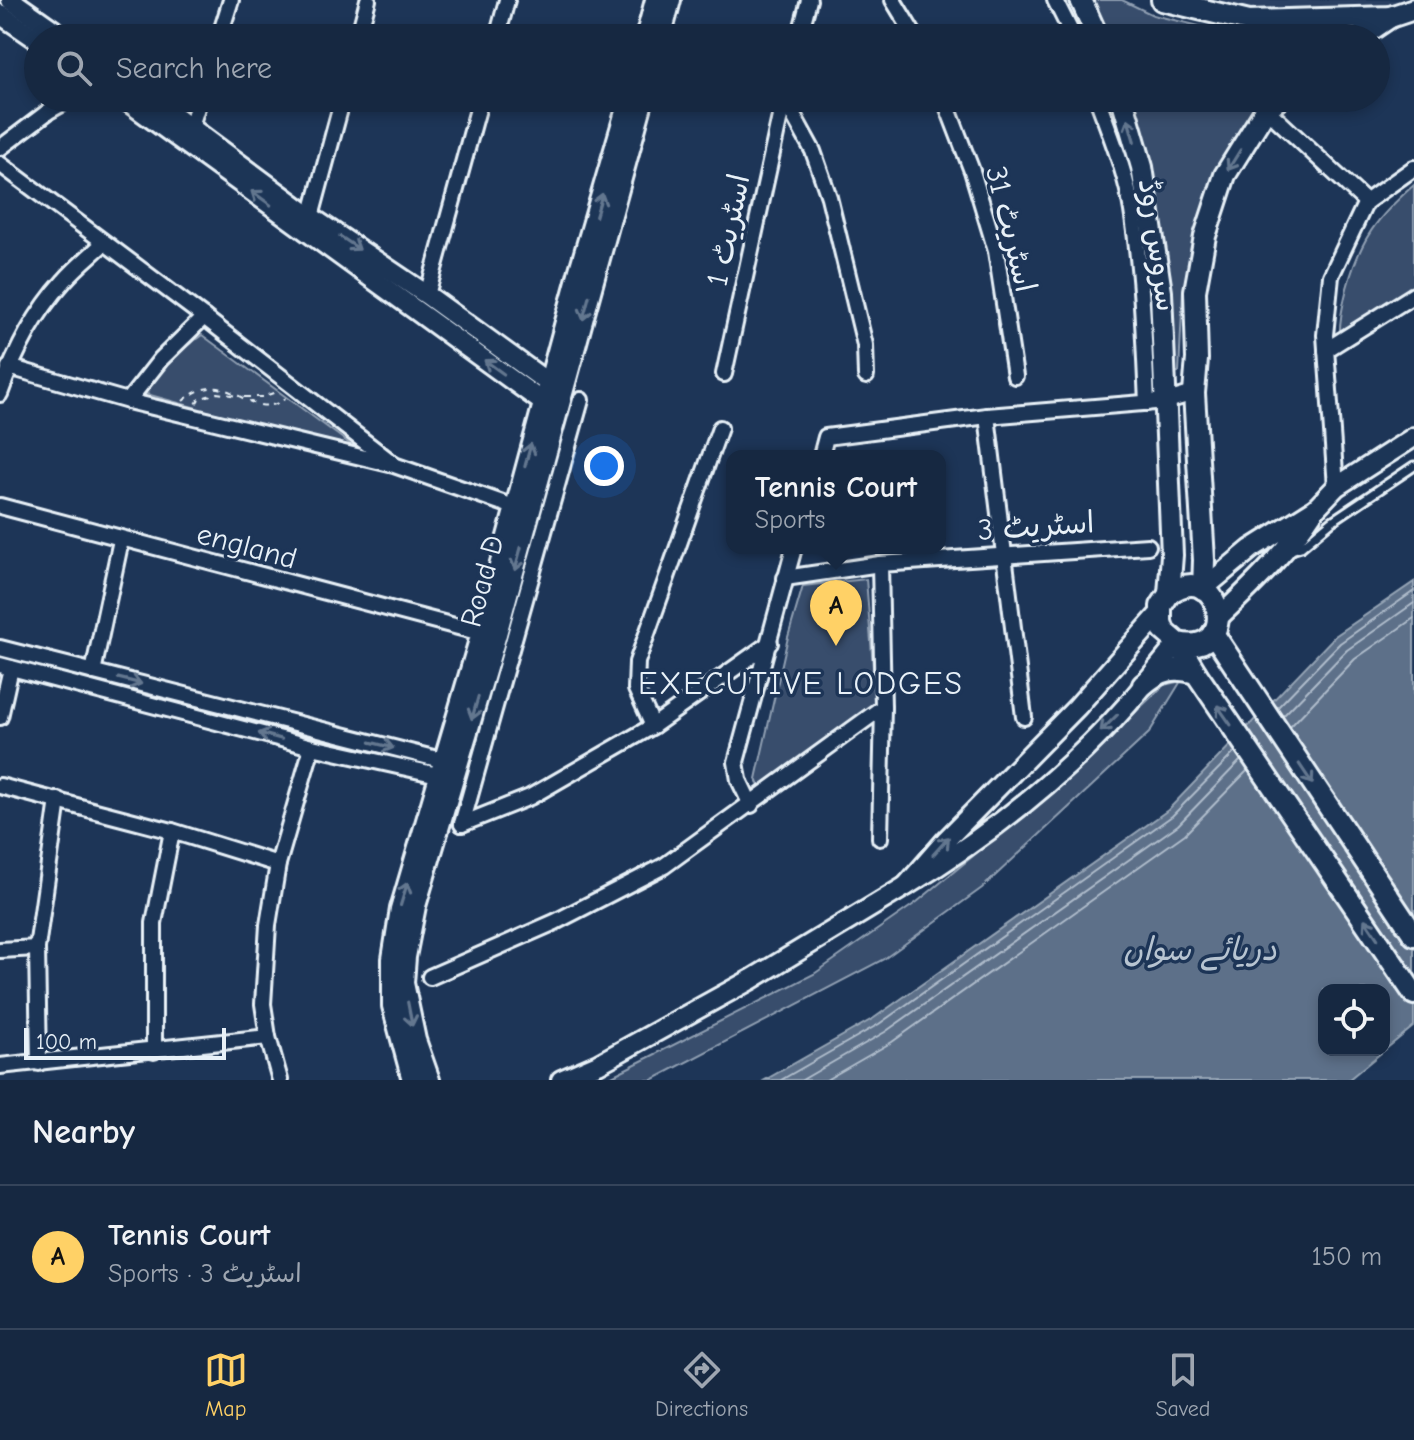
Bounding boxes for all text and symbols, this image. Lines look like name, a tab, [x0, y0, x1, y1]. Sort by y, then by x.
search box	[24, 24, 1390, 112]
icon: search	[52, 46, 96, 90]
text: Search here	[116, 51, 272, 86]
one-way arrow	[1123, 118, 1138, 144]
one-way arrow	[1226, 148, 1242, 171]
street label: اسٹریٹ 31	[978, 162, 1043, 296]
street label: اسٹریٹ 1	[700, 171, 757, 289]
street label: سروس روڈ	[1131, 176, 1184, 314]
one-way arrow	[251, 190, 272, 207]
one-way arrow	[593, 193, 607, 218]
one-way arrow	[338, 235, 360, 251]
one-way arrow	[578, 295, 593, 321]
one-way arrow	[484, 359, 506, 375]
one-way arrow	[522, 443, 537, 469]
your location	[584, 446, 624, 486]
popup	[726, 450, 946, 554]
text: Tennis Court	[755, 470, 917, 505]
text: Sports	[755, 505, 825, 535]
street label: اسٹریٹ 3	[977, 505, 1095, 548]
street label: england	[193, 516, 301, 577]
street label: Road D	[453, 531, 512, 631]
one-way arrow	[509, 546, 524, 572]
pin: A	[810, 580, 862, 646]
district label: EXECUTIVE LODGES	[638, 665, 964, 702]
one-way arrow	[116, 675, 142, 690]
one-way arrow	[467, 695, 482, 721]
one-way arrow	[1216, 704, 1232, 726]
one-way arrow	[1100, 713, 1119, 732]
one-way arrow	[257, 727, 283, 742]
one-way arrow	[368, 738, 394, 753]
one-way arrow	[1298, 763, 1314, 785]
one-way arrow	[932, 836, 950, 856]
one-way arrow	[398, 882, 412, 907]
one-way arrow	[1363, 918, 1379, 941]
water label: دریائے سواں	[1123, 931, 1277, 971]
map controls	[1318, 984, 1390, 1056]
button: locate	[1318, 984, 1390, 1056]
one-way arrow	[404, 1001, 419, 1026]
scale bar	[24, 1024, 226, 1060]
text: 100 m	[36, 1029, 97, 1055]
text: Nearby	[32, 1112, 135, 1152]
text: Tennis Court	[108, 1218, 270, 1253]
text: A	[51, 1242, 65, 1272]
text: 150 m	[1312, 1242, 1382, 1272]
text: Sports · اسٹریٹ 3	[108, 1259, 302, 1289]
tab: Map	[204, 1348, 248, 1422]
tab: Directions	[655, 1348, 748, 1422]
tab: Saved	[1155, 1348, 1210, 1422]

